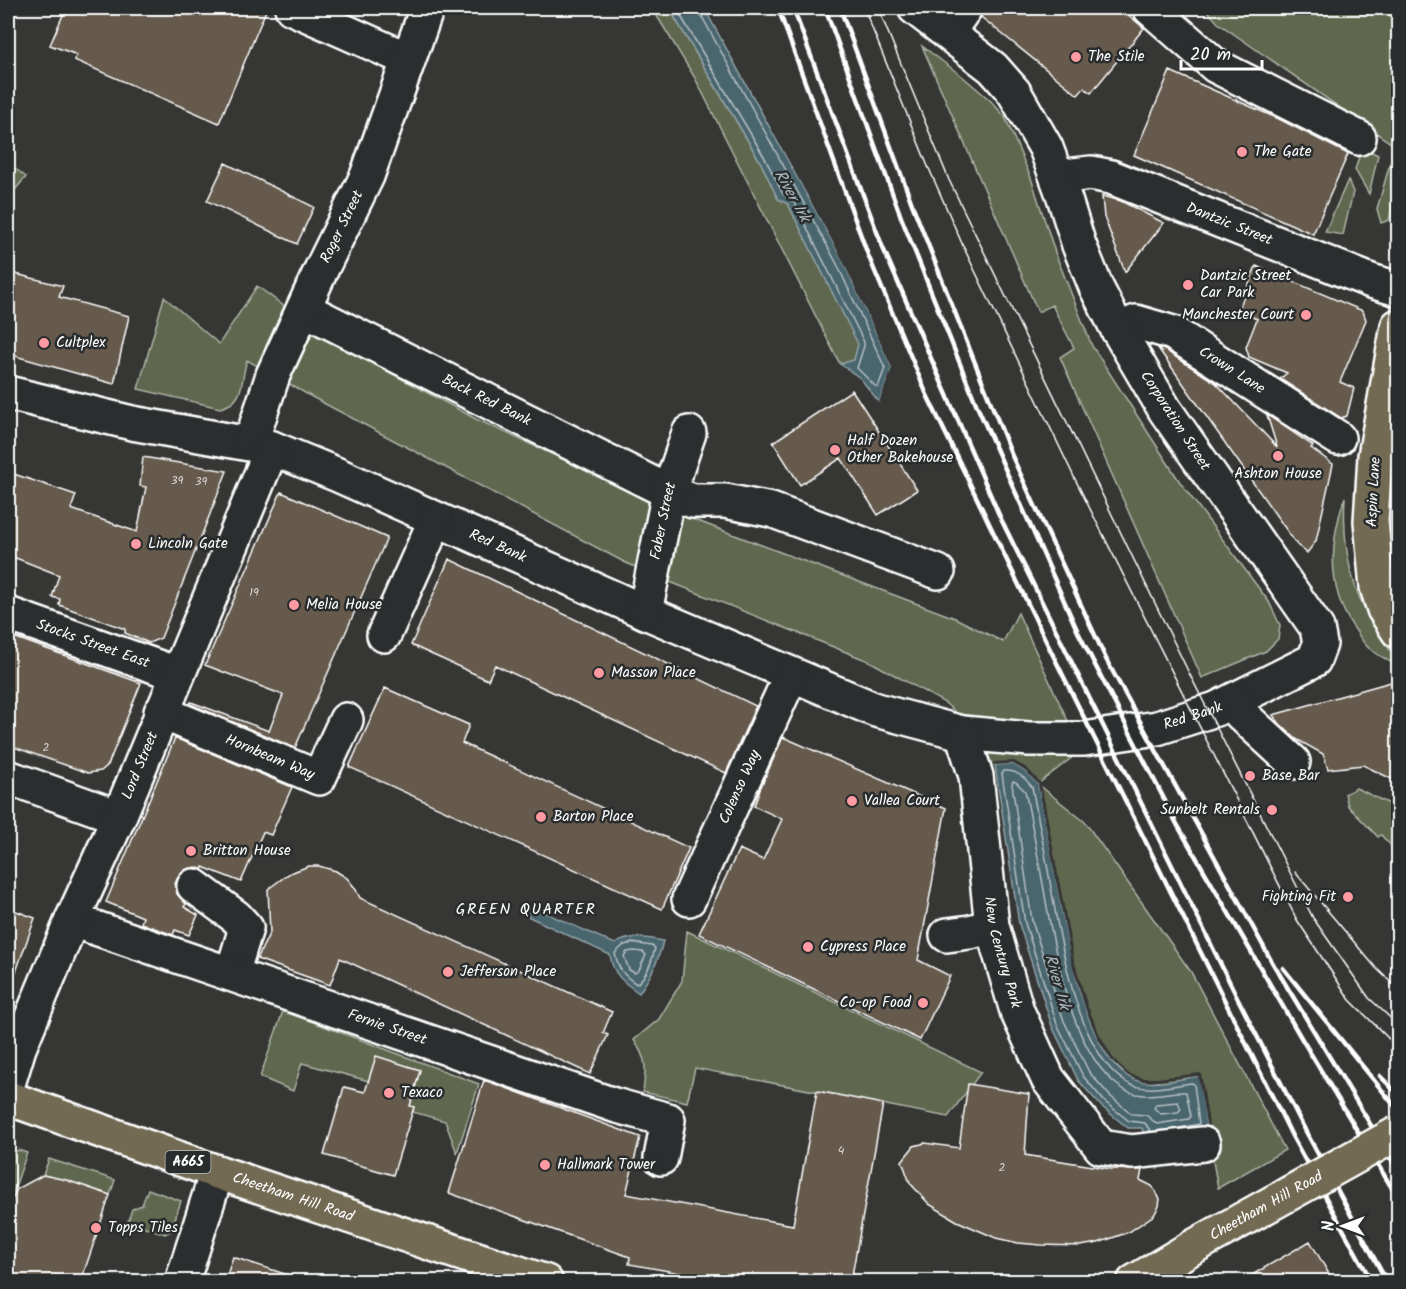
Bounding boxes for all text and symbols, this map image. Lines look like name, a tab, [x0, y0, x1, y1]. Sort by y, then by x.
scale bar	[1181, 33, 1262, 71]
text: 20 m	[1190, 41, 1231, 70]
place label: The Stile	[1088, 45, 1145, 69]
marker: The Stile	[1069, 50, 1083, 64]
place label: The Gate	[1254, 140, 1312, 164]
marker: The Gate	[1235, 145, 1249, 159]
water label: River Irk	[767, 165, 818, 229]
street label: Roger Street	[314, 186, 370, 267]
street label: Dantzic Street	[1182, 196, 1276, 253]
place label: Dantzic Street Car Park	[1200, 264, 1292, 305]
marker: Dantzic Street Car Park	[1181, 278, 1195, 292]
place label: Manchester Court	[1182, 303, 1294, 327]
marker: Manchester Court	[1299, 308, 1313, 322]
place label: Cultplex	[56, 331, 106, 355]
marker: Cultplex	[37, 336, 51, 350]
street label: Crown Lane	[1194, 340, 1270, 401]
street label: Corporation Street	[1134, 366, 1216, 476]
street label: Back Red Bank	[438, 368, 536, 433]
place label: Half Dozen Other Bakehouse	[847, 429, 954, 470]
marker: Half Dozen Other Bakehouse	[828, 443, 842, 457]
marker: Ashton House	[1271, 449, 1285, 463]
street label: Aspin Lane	[1360, 456, 1388, 528]
place label: Ashton House	[1234, 462, 1322, 486]
house number: 39	[171, 471, 183, 490]
house number: 39	[195, 472, 207, 491]
street label: Faber Street	[644, 479, 684, 562]
street label: Red Bank	[465, 523, 531, 570]
place label: Lincoln Gate	[148, 532, 228, 556]
marker: Lincoln Gate	[129, 537, 143, 551]
house number: 19	[249, 583, 259, 602]
place label: Melia House	[306, 593, 382, 617]
marker: Melia House	[287, 598, 301, 612]
street label: Stocks Street East	[33, 613, 153, 675]
place label: Masson Place	[611, 661, 696, 685]
marker: Masson Place	[592, 666, 606, 680]
street label: Red Bank	[1160, 695, 1228, 737]
street label: Lord Street	[116, 728, 165, 803]
street label: Hornbeam Way	[221, 728, 319, 787]
house number: 2	[43, 738, 50, 757]
street label: Colenso Way	[713, 745, 768, 828]
place label: Base Bar	[1262, 764, 1320, 788]
marker: Base Bar	[1243, 769, 1257, 783]
place label: Vallea Court	[864, 789, 940, 813]
marker: Vallea Court	[845, 794, 859, 808]
place label: Sunbelt Rentals	[1160, 798, 1261, 822]
marker: Sunbelt Rentals	[1265, 803, 1279, 817]
place label: Barton Place	[553, 805, 634, 829]
marker: Barton Place	[534, 810, 548, 824]
place label: Britton House	[203, 839, 291, 863]
marker: Britton House	[184, 844, 198, 858]
place label: Fighting Fit	[1262, 885, 1336, 909]
marker: Fighting Fit	[1341, 890, 1355, 904]
street label: New Century Park	[977, 895, 1028, 1012]
district label: GREEN QUARTER	[456, 897, 596, 922]
place label: Cypress Place	[820, 935, 906, 959]
marker: Cypress Place	[801, 940, 815, 954]
water label: River Irk	[1037, 951, 1078, 1015]
place label: Jefferson Place	[460, 960, 556, 984]
marker: Jefferson Place	[441, 965, 455, 979]
place label: Co-op Food	[839, 991, 912, 1015]
marker: Co-op Food	[916, 996, 930, 1010]
street label: Fernie Street	[344, 1003, 430, 1052]
place label: Texaco	[401, 1081, 443, 1105]
marker: Texaco	[382, 1086, 396, 1100]
house number: 4	[838, 1141, 845, 1160]
road number: A665	[166, 1151, 210, 1173]
place label: Hallmark Tower	[557, 1153, 656, 1177]
marker: Hallmark Tower	[538, 1158, 552, 1172]
house number: 2	[999, 1158, 1006, 1177]
street label: Cheetham Hill Road	[1205, 1165, 1328, 1247]
street label: Cheetham Hill Road	[229, 1166, 357, 1229]
north arrow	[1313, 1196, 1373, 1256]
place label: Topps Tiles	[108, 1216, 179, 1240]
marker: Topps Tiles	[89, 1221, 103, 1235]
text: N	[1317, 1221, 1342, 1231]

